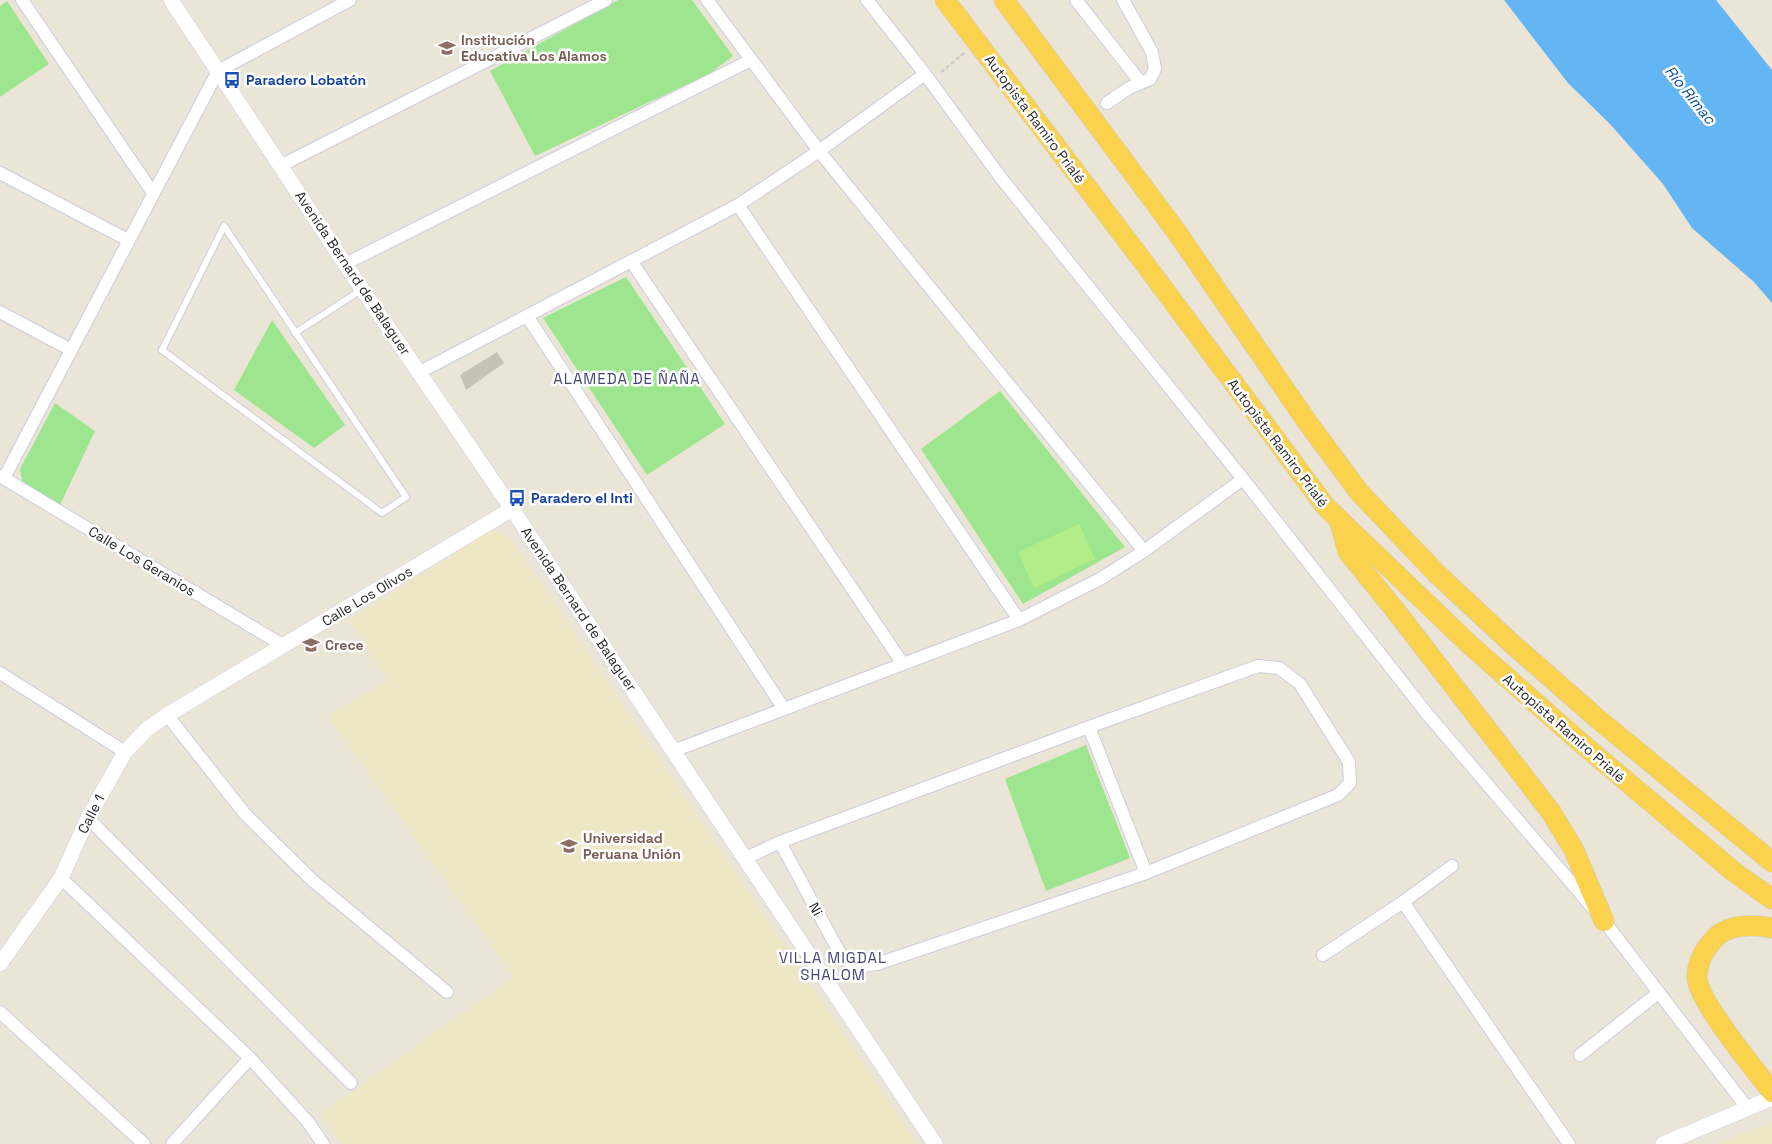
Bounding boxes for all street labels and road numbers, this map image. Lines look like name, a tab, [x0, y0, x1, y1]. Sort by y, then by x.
street label: Autopista Ramiro Prialé	[981, 51, 1089, 187]
street label: Avenida Bernard de Balaguer	[291, 187, 415, 359]
street label: Autopista Ramiro Prialé	[1224, 375, 1332, 511]
street label: Calle Los Geranios	[85, 522, 199, 600]
street label: Avenida Bernard de Balaguer	[517, 523, 641, 695]
street label: Calle Los Olivos	[318, 562, 416, 630]
street label: Autopista Ramiro Prialé	[1499, 670, 1629, 786]
street label: Calle 1	[74, 791, 108, 837]
street label: Ni	[805, 899, 827, 919]

